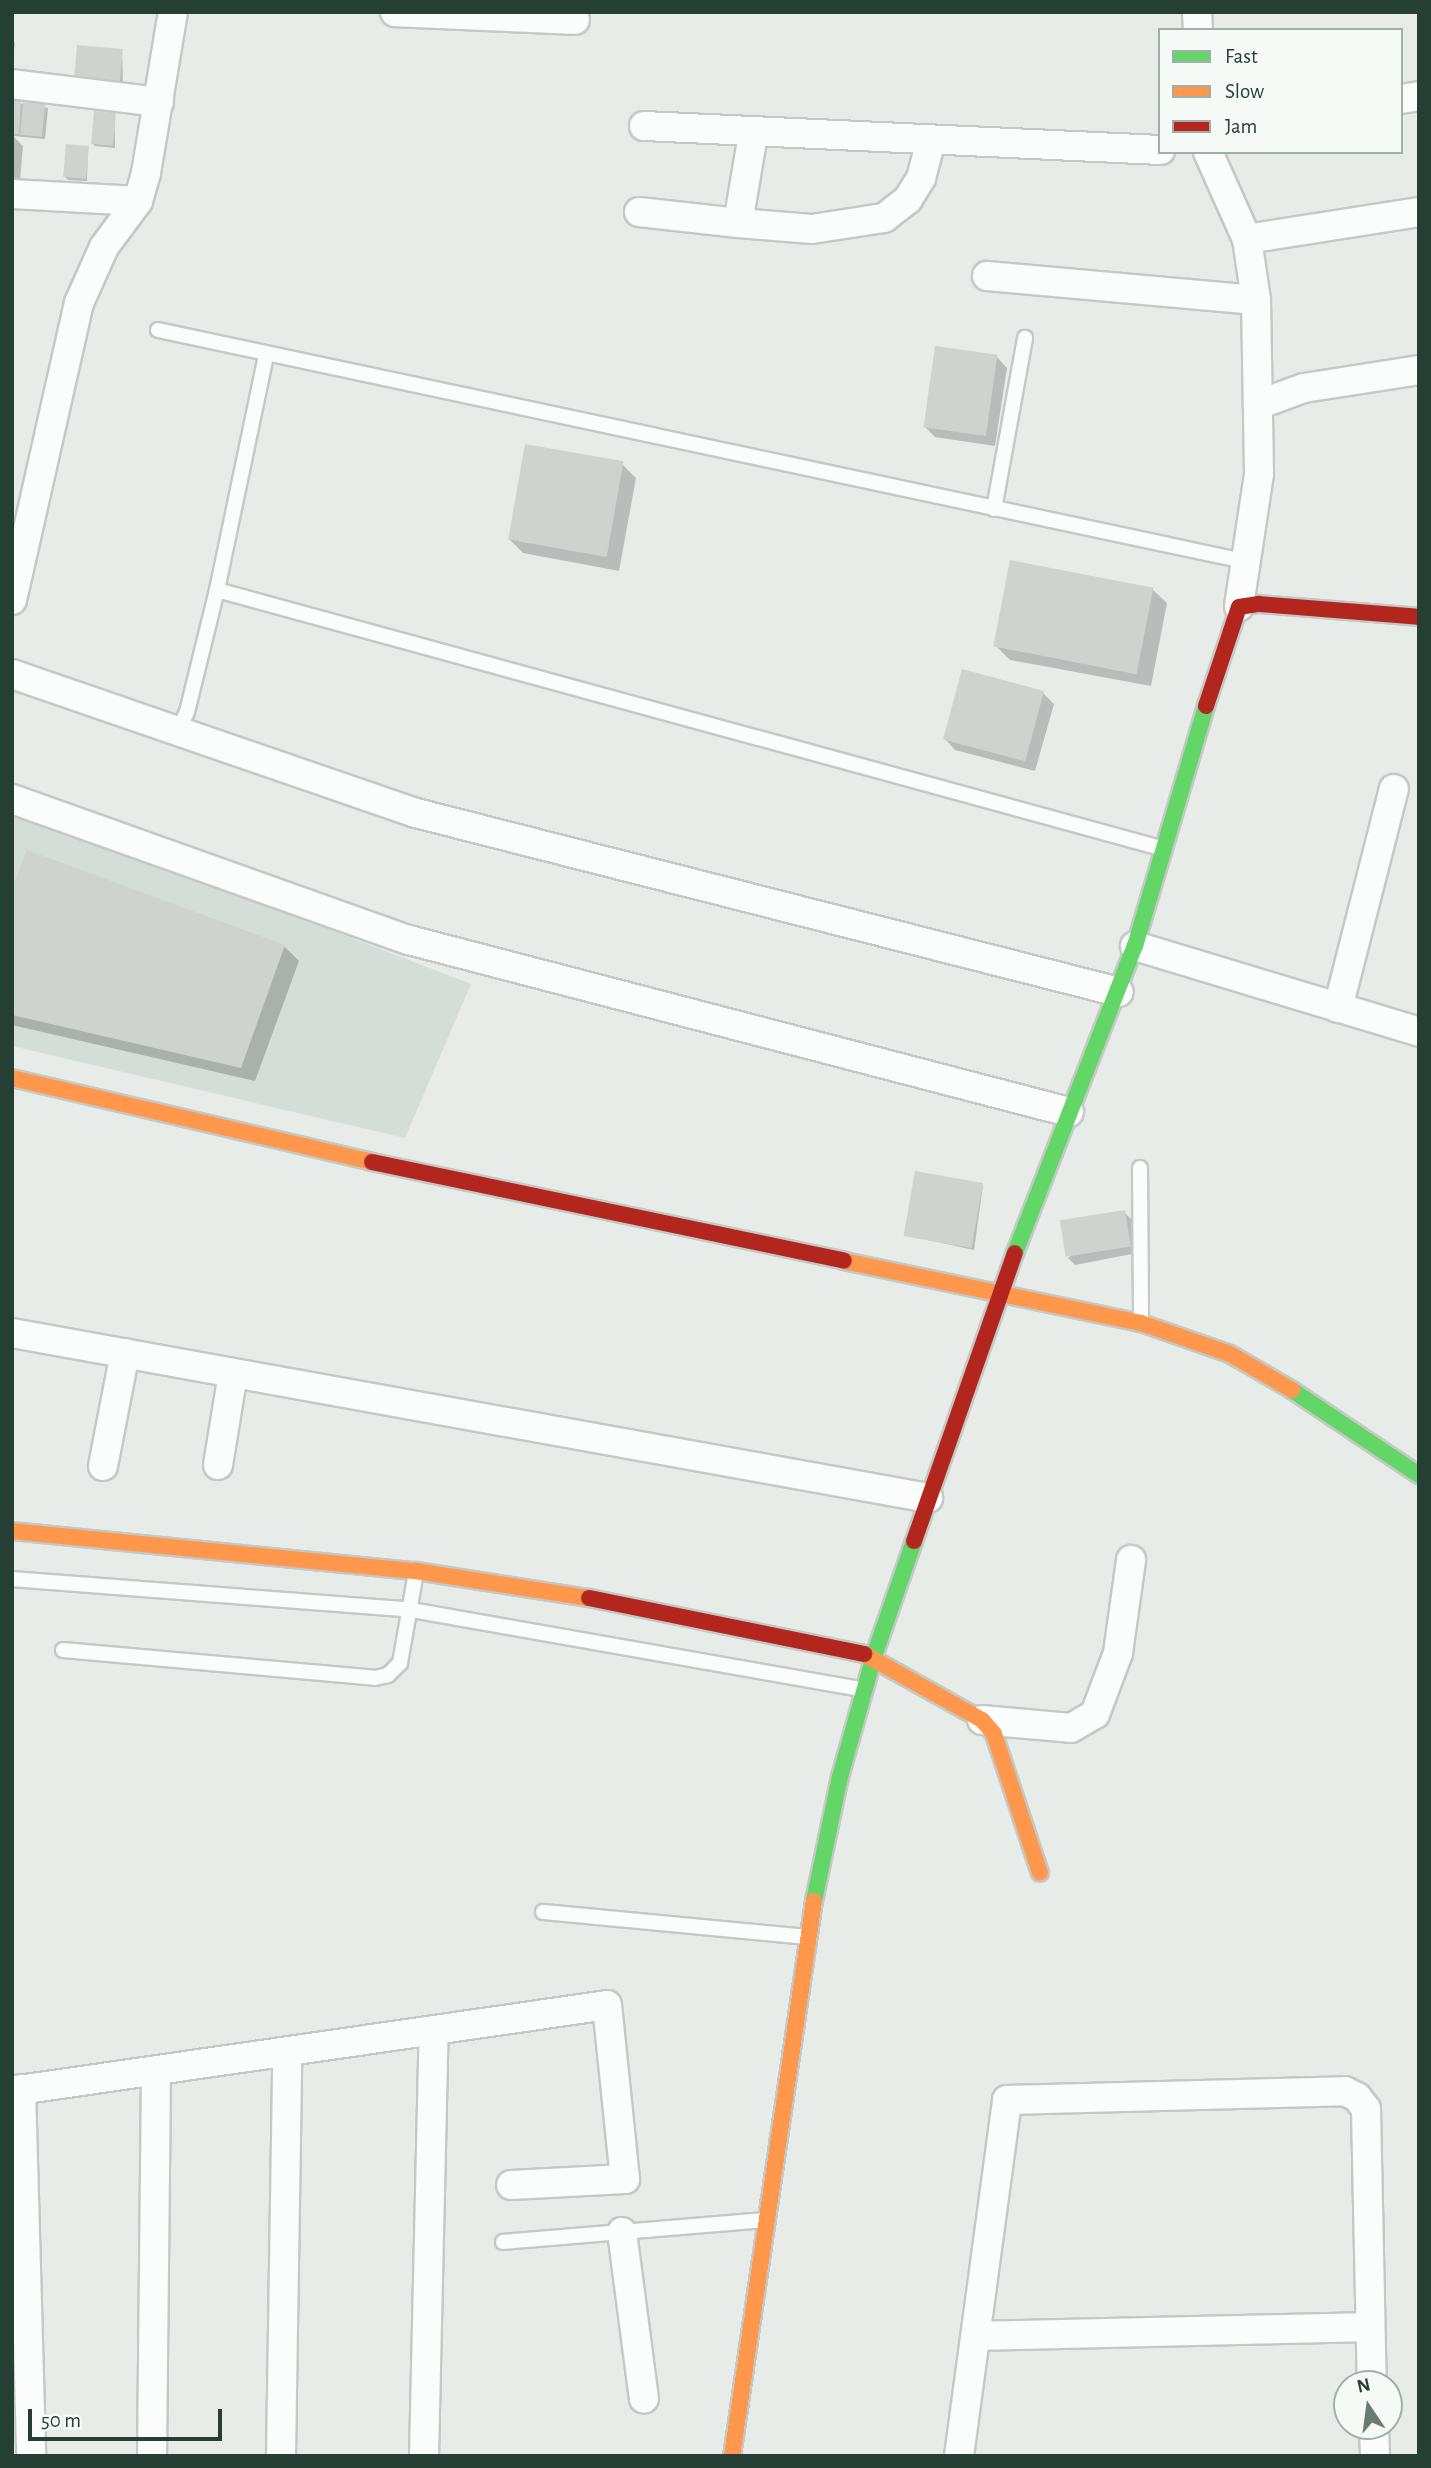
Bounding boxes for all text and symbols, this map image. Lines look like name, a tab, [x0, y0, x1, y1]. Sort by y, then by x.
legend	[1158, 28, 1403, 154]
text: Fast	[1225, 46, 1258, 67]
text: Slow	[1225, 81, 1264, 102]
text: Jam	[1225, 116, 1257, 137]
north arrow	[1333, 2370, 1403, 2440]
text: N	[1355, 2375, 1372, 2397]
scale bar	[32, 2394, 226, 2438]
text: 50 m	[41, 2410, 81, 2431]

